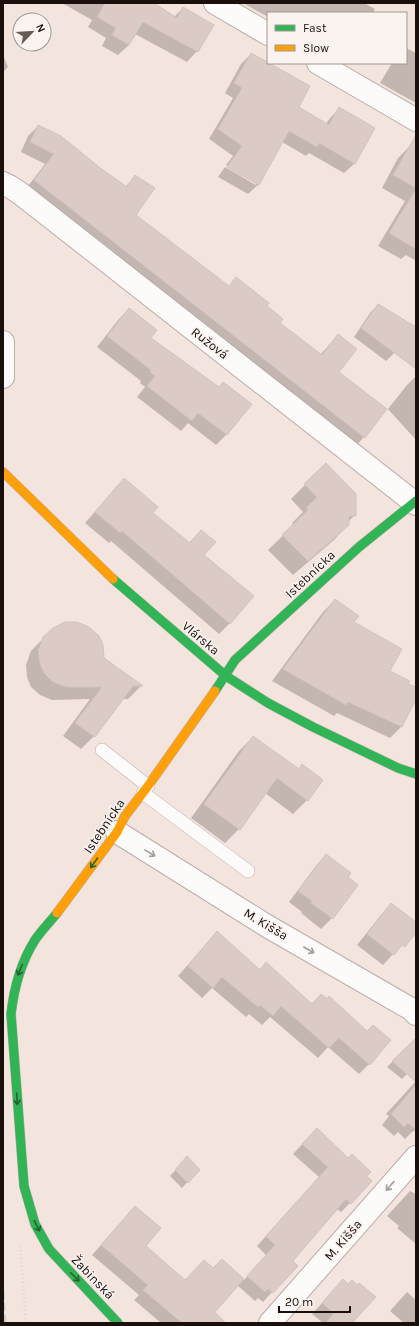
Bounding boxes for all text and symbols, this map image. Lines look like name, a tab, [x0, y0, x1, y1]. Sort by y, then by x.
north arrow	[12, 12, 52, 52]
legend	[267, 12, 407, 64]
text: Fast	[303, 21, 327, 35]
text: N	[33, 22, 48, 34]
text: Slow	[303, 41, 329, 55]
street label: Ružová	[189, 324, 231, 362]
street label: Istebnícka	[282, 547, 338, 601]
street label: Vlárska	[179, 618, 223, 658]
street label: Istebnícka	[80, 796, 128, 856]
one-way arrow	[144, 850, 156, 858]
one-way arrow	[90, 858, 98, 869]
street label: M. Kišša	[241, 905, 291, 943]
one-way arrow	[302, 947, 314, 954]
one-way arrow	[16, 964, 24, 976]
one-way arrow	[14, 1092, 21, 1105]
one-way arrow	[386, 1181, 395, 1192]
street label: M. Kišša	[321, 1217, 365, 1263]
one-way arrow	[33, 1220, 41, 1232]
street label: Žabinská	[68, 1251, 118, 1302]
one-way arrow	[70, 1272, 80, 1282]
scale bar	[279, 1288, 350, 1314]
text: 20 m	[285, 1295, 313, 1309]

